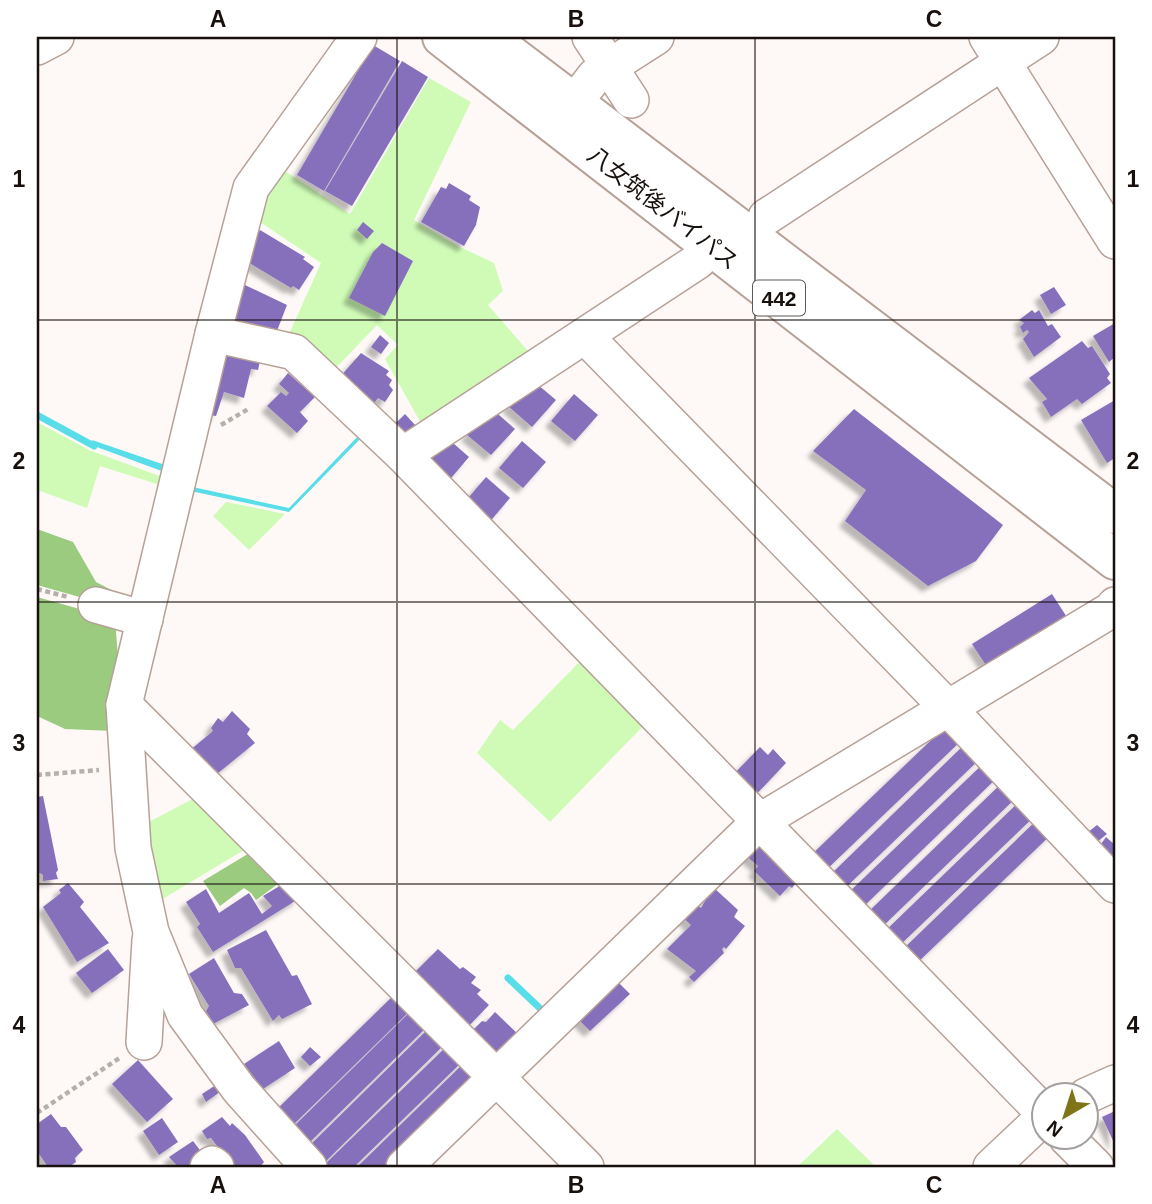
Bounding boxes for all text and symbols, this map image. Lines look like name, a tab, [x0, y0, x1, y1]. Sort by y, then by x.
text: A	[210, 6, 226, 32]
text: B	[568, 6, 584, 32]
text: C	[926, 6, 942, 32]
street label: 八女筑後バイパス	[583, 141, 743, 275]
text: 1	[13, 166, 26, 192]
text: 1	[1127, 166, 1140, 192]
road number: 442	[753, 280, 805, 316]
text: 2	[13, 448, 25, 474]
text: 2	[1127, 448, 1139, 474]
text: 3	[13, 730, 25, 756]
text: 3	[1127, 730, 1139, 756]
text: 4	[13, 1012, 26, 1038]
text: 4	[1127, 1012, 1140, 1038]
north arrow	[1030, 1082, 1100, 1152]
text: N	[1043, 1116, 1067, 1141]
text: A	[210, 1172, 226, 1198]
text: B	[568, 1172, 584, 1198]
text: C	[926, 1172, 942, 1198]

